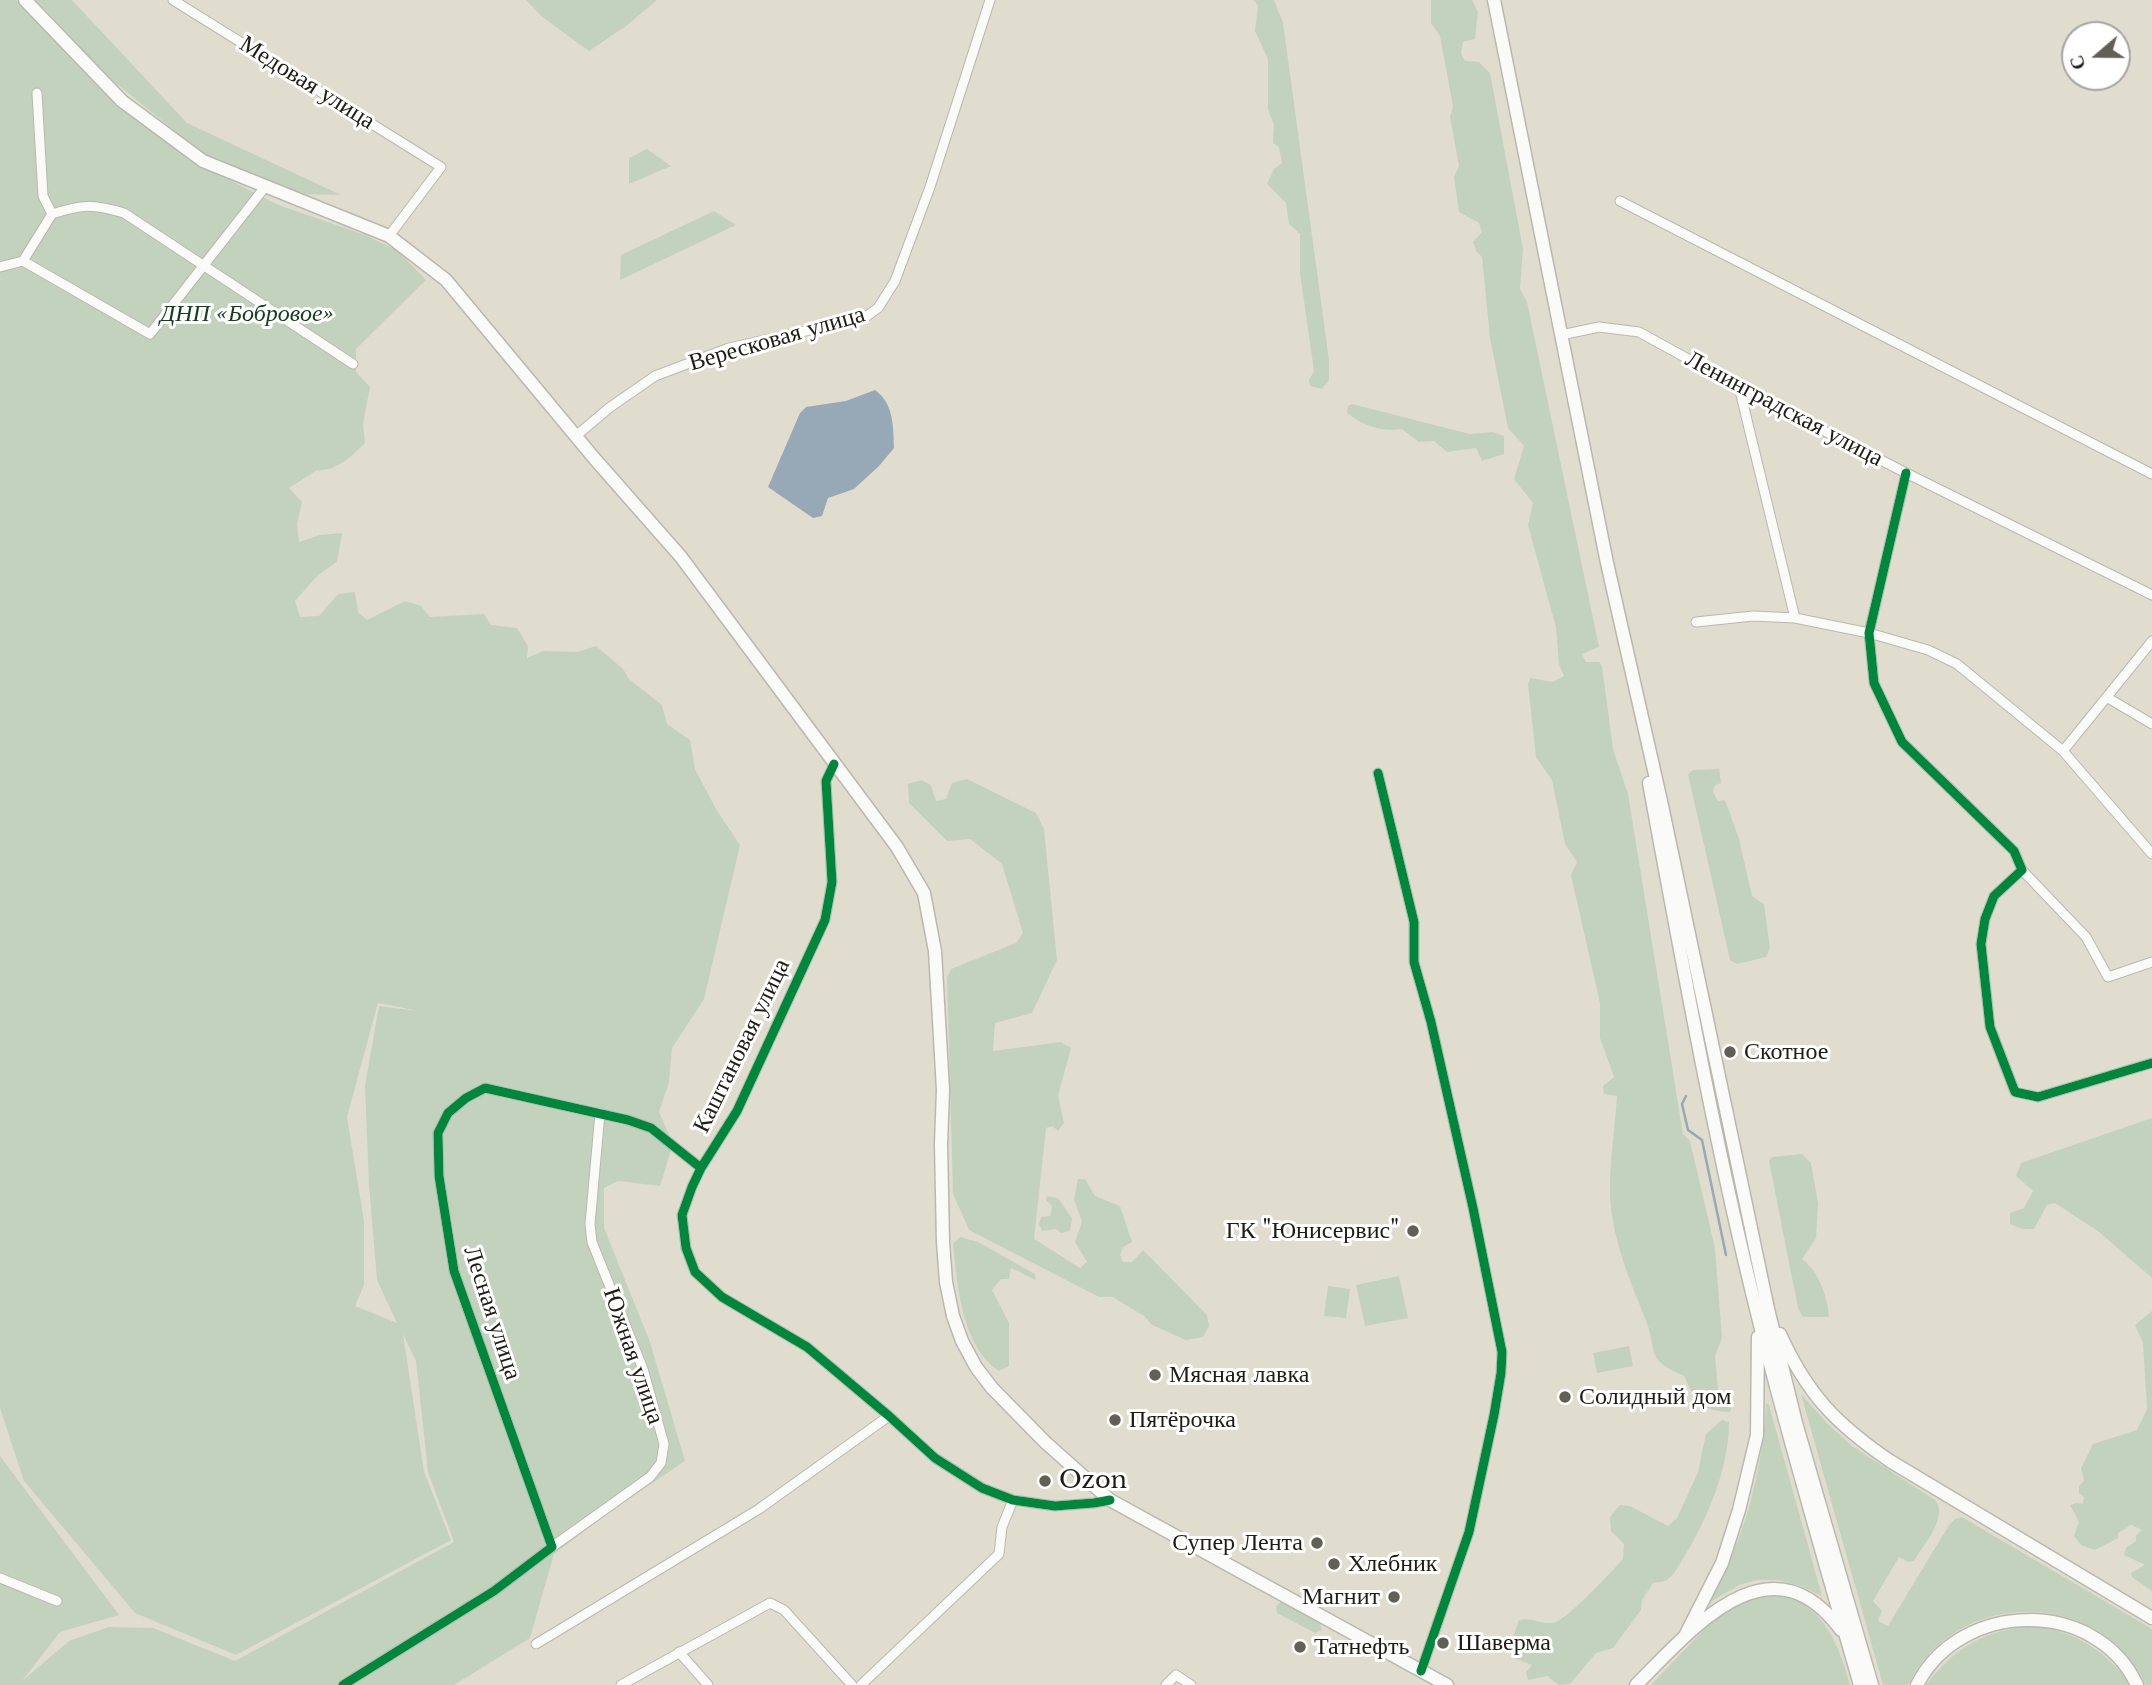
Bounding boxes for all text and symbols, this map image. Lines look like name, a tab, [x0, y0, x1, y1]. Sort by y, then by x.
north arrow	[2061, 21, 2131, 91]
street label: Медовая улица	[234, 30, 380, 136]
text: С	[2065, 52, 2091, 73]
park label: ДНП «Бобровое»	[160, 300, 334, 328]
street label: Вересковая улица	[686, 300, 868, 378]
street label: Ленинградская улица	[1680, 345, 1888, 473]
street label: Каштановая улица	[687, 954, 797, 1138]
place label: Скотное	[1744, 1038, 1828, 1066]
marker: Скотное	[1722, 1044, 1738, 1060]
place label: ГК "Юнисервис"	[1226, 1217, 1399, 1245]
marker: ГК "Юнисервис"	[1405, 1223, 1421, 1239]
street label: Лесная улица	[457, 1243, 527, 1383]
street label: Южная улица	[596, 1284, 670, 1428]
place label: Мясная лавка	[1169, 1361, 1309, 1389]
marker: Мясная лавка	[1147, 1367, 1163, 1383]
place label: Солидный дом	[1579, 1383, 1731, 1411]
marker: Солидный дом	[1557, 1389, 1573, 1405]
place label: Пятёрочка	[1129, 1406, 1236, 1434]
marker: Пятёрочка	[1107, 1412, 1123, 1428]
place label: Ozon	[1059, 1467, 1127, 1495]
marker: Ozon	[1037, 1473, 1053, 1489]
place label: Супер Лента	[1172, 1529, 1303, 1557]
marker: Супер Лента	[1309, 1535, 1325, 1551]
place label: Хлебник	[1348, 1550, 1438, 1578]
marker: Хлебник	[1326, 1556, 1342, 1572]
place label: Магнит	[1302, 1583, 1380, 1611]
marker: Магнит	[1386, 1589, 1402, 1605]
place label: Шаверма	[1457, 1629, 1551, 1657]
place label: Татнефть	[1314, 1633, 1409, 1661]
marker: Шаверма	[1435, 1635, 1451, 1651]
marker: Татнефть	[1292, 1639, 1308, 1655]

